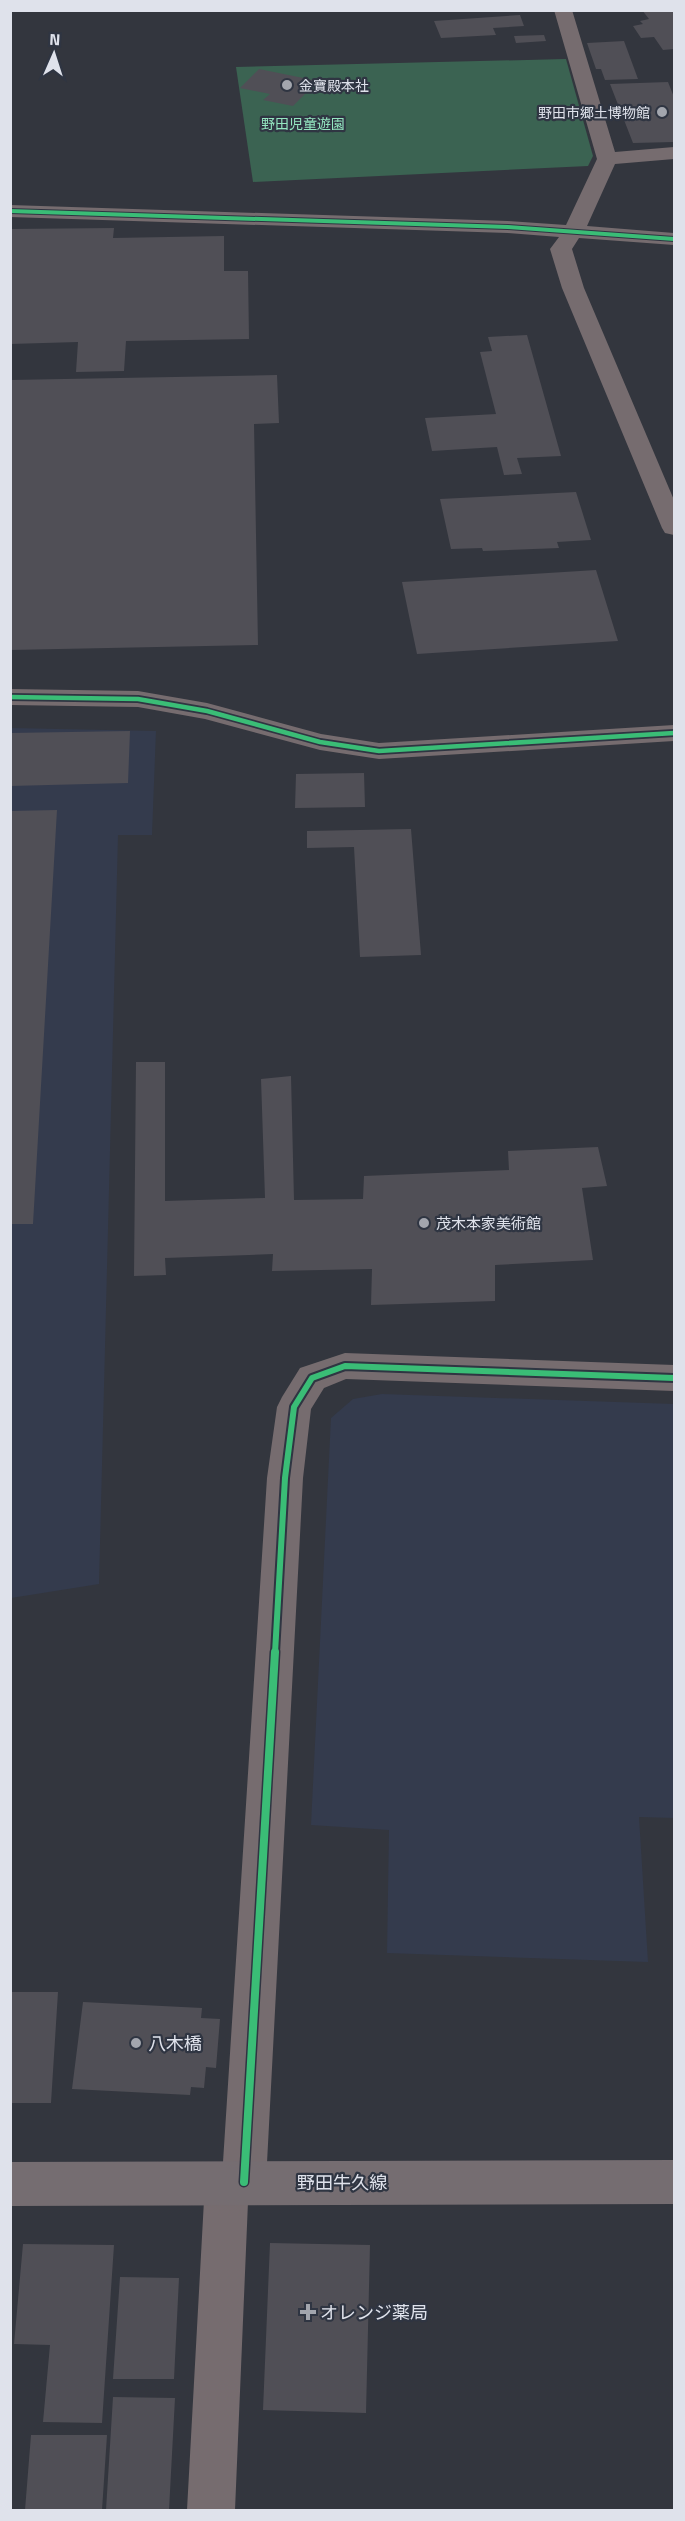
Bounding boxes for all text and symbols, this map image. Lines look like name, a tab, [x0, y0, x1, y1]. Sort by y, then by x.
north arrow	[24, 24, 84, 84]
text: N	[49, 27, 61, 51]
place label: 金寶殿本社	[299, 75, 369, 96]
marker: 金寶殿本社	[280, 78, 294, 92]
place label: 野田市郷土博物館	[538, 102, 650, 123]
marker: 野田市郷土博物館	[655, 105, 669, 119]
park label: 野田児童遊園	[261, 113, 345, 134]
place label: 茂木本家美術館	[436, 1212, 541, 1235]
marker: 茂木本家美術館	[417, 1216, 431, 1230]
place label: 八木橋	[148, 2030, 202, 2057]
marker: 八木橋	[129, 2036, 143, 2050]
street label: 野田牛久線	[297, 2169, 387, 2196]
place label: オレンジ薬局	[320, 2299, 428, 2326]
marker: オレンジ薬局	[301, 2305, 315, 2319]

